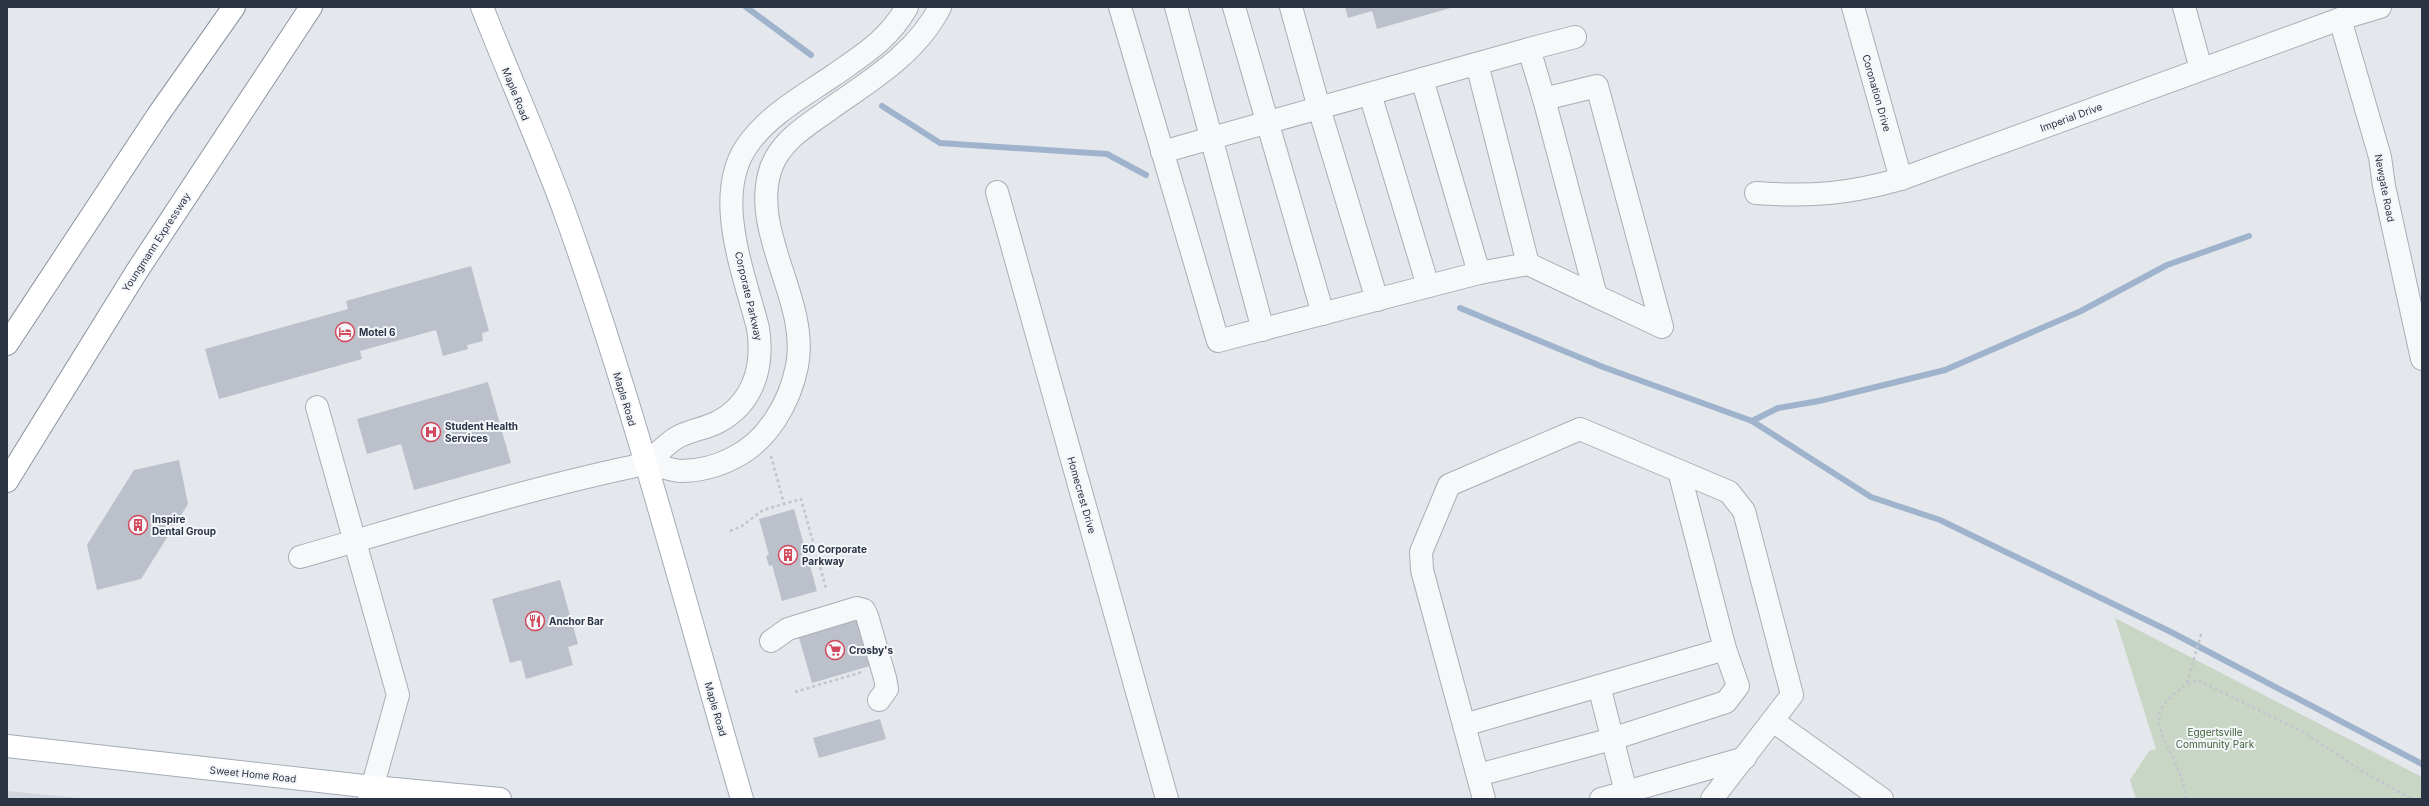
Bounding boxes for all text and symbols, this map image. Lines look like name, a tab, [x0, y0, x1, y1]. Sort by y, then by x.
street label: Coronation Drive	[1860, 53, 1894, 133]
street label: Maple Road	[500, 66, 532, 122]
street label: Imperial Drive	[2038, 100, 2104, 134]
street label: Newgate Road	[2373, 153, 2397, 223]
street label: Youngmann Expressway	[119, 190, 193, 294]
street label: Corporate Parkway	[733, 250, 765, 342]
hotel icon: Motel 6	[334, 321, 356, 343]
place label: Motel 6	[359, 326, 396, 338]
street label: Maple Road	[611, 370, 639, 428]
place label: Student Health Services	[445, 420, 518, 444]
hospital icon: Student Health Services	[420, 421, 442, 443]
street label: Homecrest Drive	[1065, 455, 1099, 535]
place label: Inspire Dental Group	[152, 513, 216, 537]
building icon: Inspire Dental Group	[127, 514, 149, 536]
place label: 50 Corporate Parkway	[802, 543, 867, 568]
building icon: 50 Corporate Parkway	[777, 544, 799, 566]
restaurant icon: Anchor Bar	[524, 610, 546, 632]
place label: Anchor Bar	[549, 615, 604, 627]
supermarket icon: Crosby's	[824, 639, 846, 661]
place label: Crosby's	[849, 644, 893, 657]
street label: Maple Road	[703, 680, 729, 738]
park label: Eggertsville Community Park	[2176, 726, 2255, 750]
street label: Sweet Home Road	[209, 763, 297, 785]

